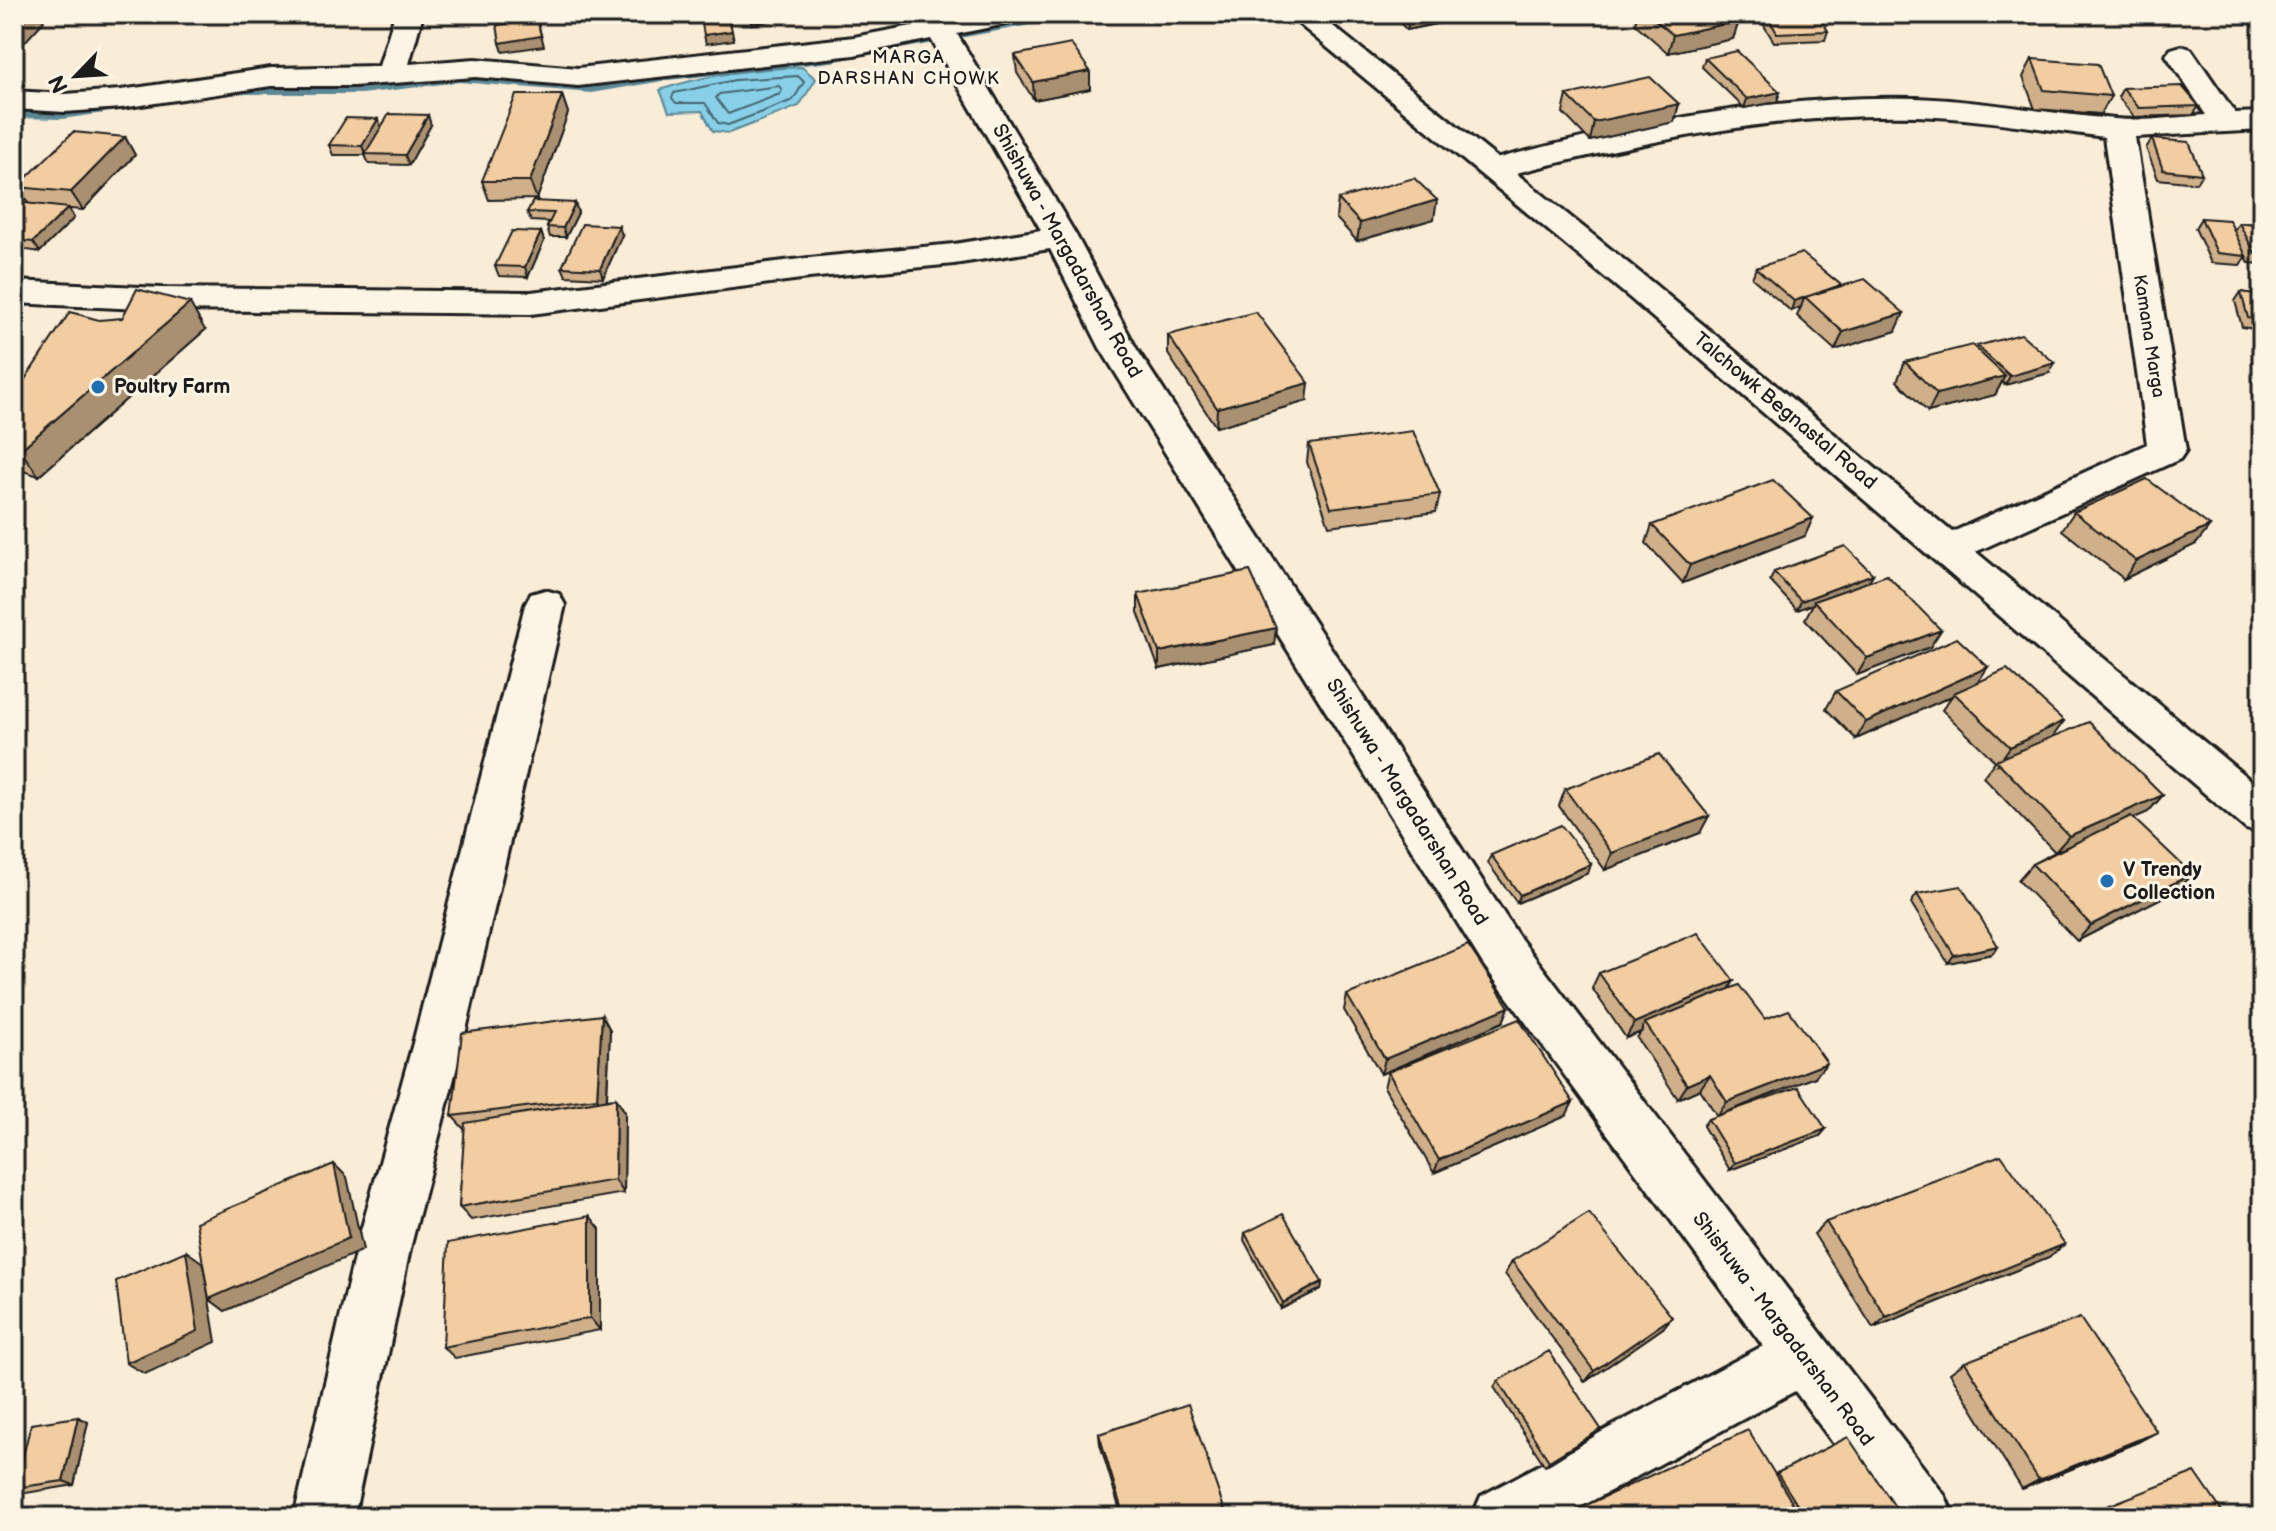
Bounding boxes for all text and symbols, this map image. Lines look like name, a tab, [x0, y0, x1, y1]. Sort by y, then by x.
north arrow	[36, 36, 116, 116]
district label: MARGA DARSHAN CHOWK	[818, 47, 1001, 89]
text: N	[44, 71, 75, 97]
street label: Shishuwa - Margadarshan Road	[987, 120, 1147, 382]
street label: Kamana Marga	[2129, 273, 2169, 399]
street label: Talchowk Begnastal Road	[1688, 327, 1882, 495]
place label: Poultry Farm	[114, 375, 230, 399]
marker: Poultry Farm	[89, 378, 107, 396]
street label: Shishuwa - Margadarshan Road	[1321, 674, 1493, 930]
place label: V Trendy Collection	[2123, 858, 2215, 905]
marker: V Trendy Collection	[2098, 872, 2116, 890]
street label: Shishuwa - Margadarshan Road	[1687, 1207, 1879, 1451]

